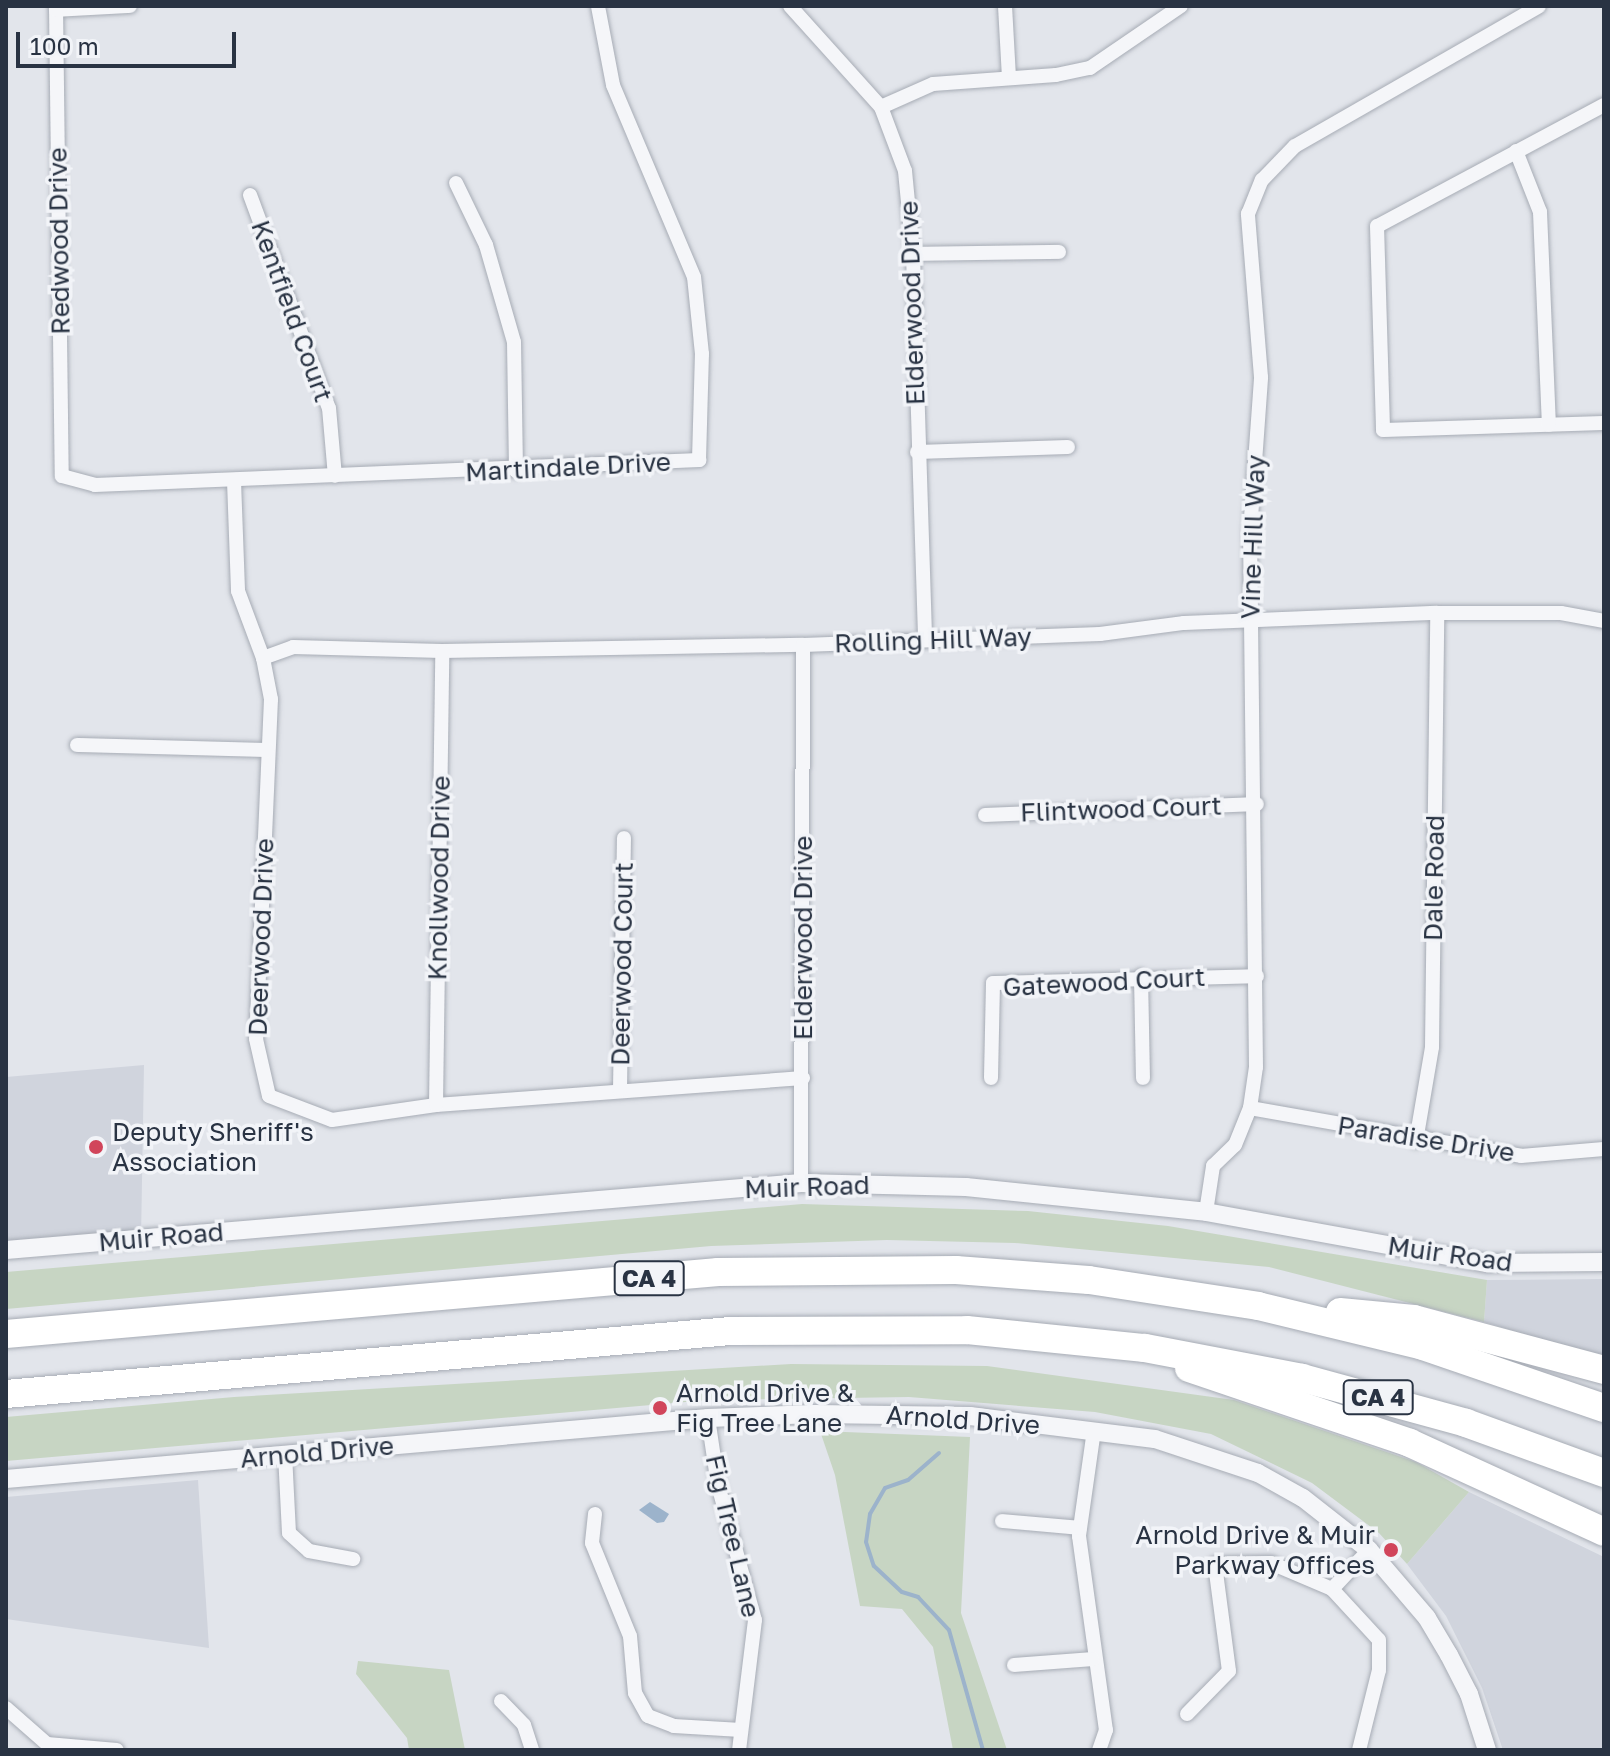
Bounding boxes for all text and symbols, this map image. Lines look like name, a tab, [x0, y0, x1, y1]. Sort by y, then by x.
scale bar	[20, 16, 240, 66]
text: 100 m	[30, 31, 99, 60]
street label: Redwood Drive	[42, 147, 76, 335]
street label: Elderwood Drive	[893, 200, 931, 406]
street label: Kentfield Court	[245, 216, 339, 406]
street label: Martindale Drive	[464, 446, 672, 488]
street label: Vine Hill Way	[1235, 454, 1271, 620]
street label: Rolling Hill Way	[834, 621, 1032, 659]
street label: Knollwood Drive	[422, 775, 456, 981]
street label: Flintwood Court	[1020, 790, 1222, 828]
street label: Dale Road	[1417, 815, 1451, 941]
street label: Elderwood Drive	[787, 836, 819, 1040]
street label: Deerwood Drive	[242, 838, 280, 1036]
street label: Deerwood Court	[605, 862, 639, 1066]
street label: Gatewood Court	[1002, 961, 1206, 1003]
street label: Paradise Drive	[1335, 1110, 1517, 1168]
place label: Deputy Sheriff's Association	[112, 1116, 314, 1178]
marker: Deputy Sheriff's Association	[87, 1138, 105, 1156]
street label: Muir Road	[744, 1169, 870, 1205]
street label: Muir Road	[97, 1216, 225, 1258]
street label: Muir Road	[1386, 1230, 1514, 1278]
road number: CA 4	[613, 1258, 685, 1298]
place label: Arnold Drive & Fig Tree Lane	[676, 1377, 854, 1438]
road number: CA 4	[1342, 1377, 1414, 1417]
marker: Arnold Drive & Fig Tree Lane	[651, 1399, 669, 1417]
street label: Arnold Drive	[885, 1399, 1041, 1441]
street label: Arnold Drive	[239, 1430, 395, 1474]
street label: Fig Tree Lane	[699, 1452, 767, 1620]
place label: Arnold Drive & Muir Parkway Offices	[1135, 1519, 1375, 1580]
marker: Arnold Drive & Muir Parkway Offices	[1382, 1541, 1400, 1559]

